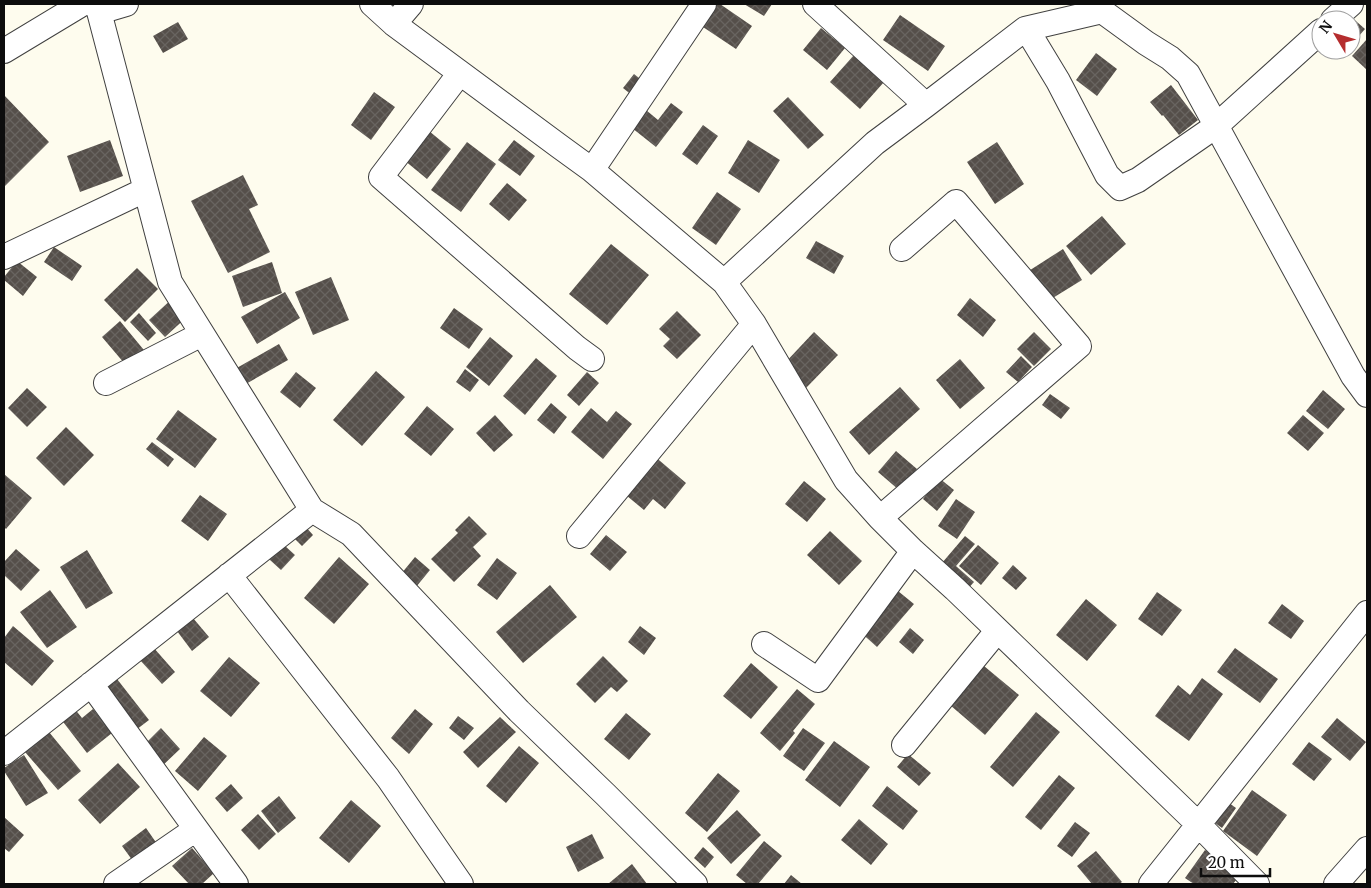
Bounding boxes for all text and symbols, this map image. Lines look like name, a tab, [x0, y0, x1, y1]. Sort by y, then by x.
north arrow	[1311, 10, 1361, 60]
text: N	[1315, 17, 1336, 37]
scale bar	[1201, 846, 1270, 878]
text: 20 m	[1208, 853, 1245, 872]

